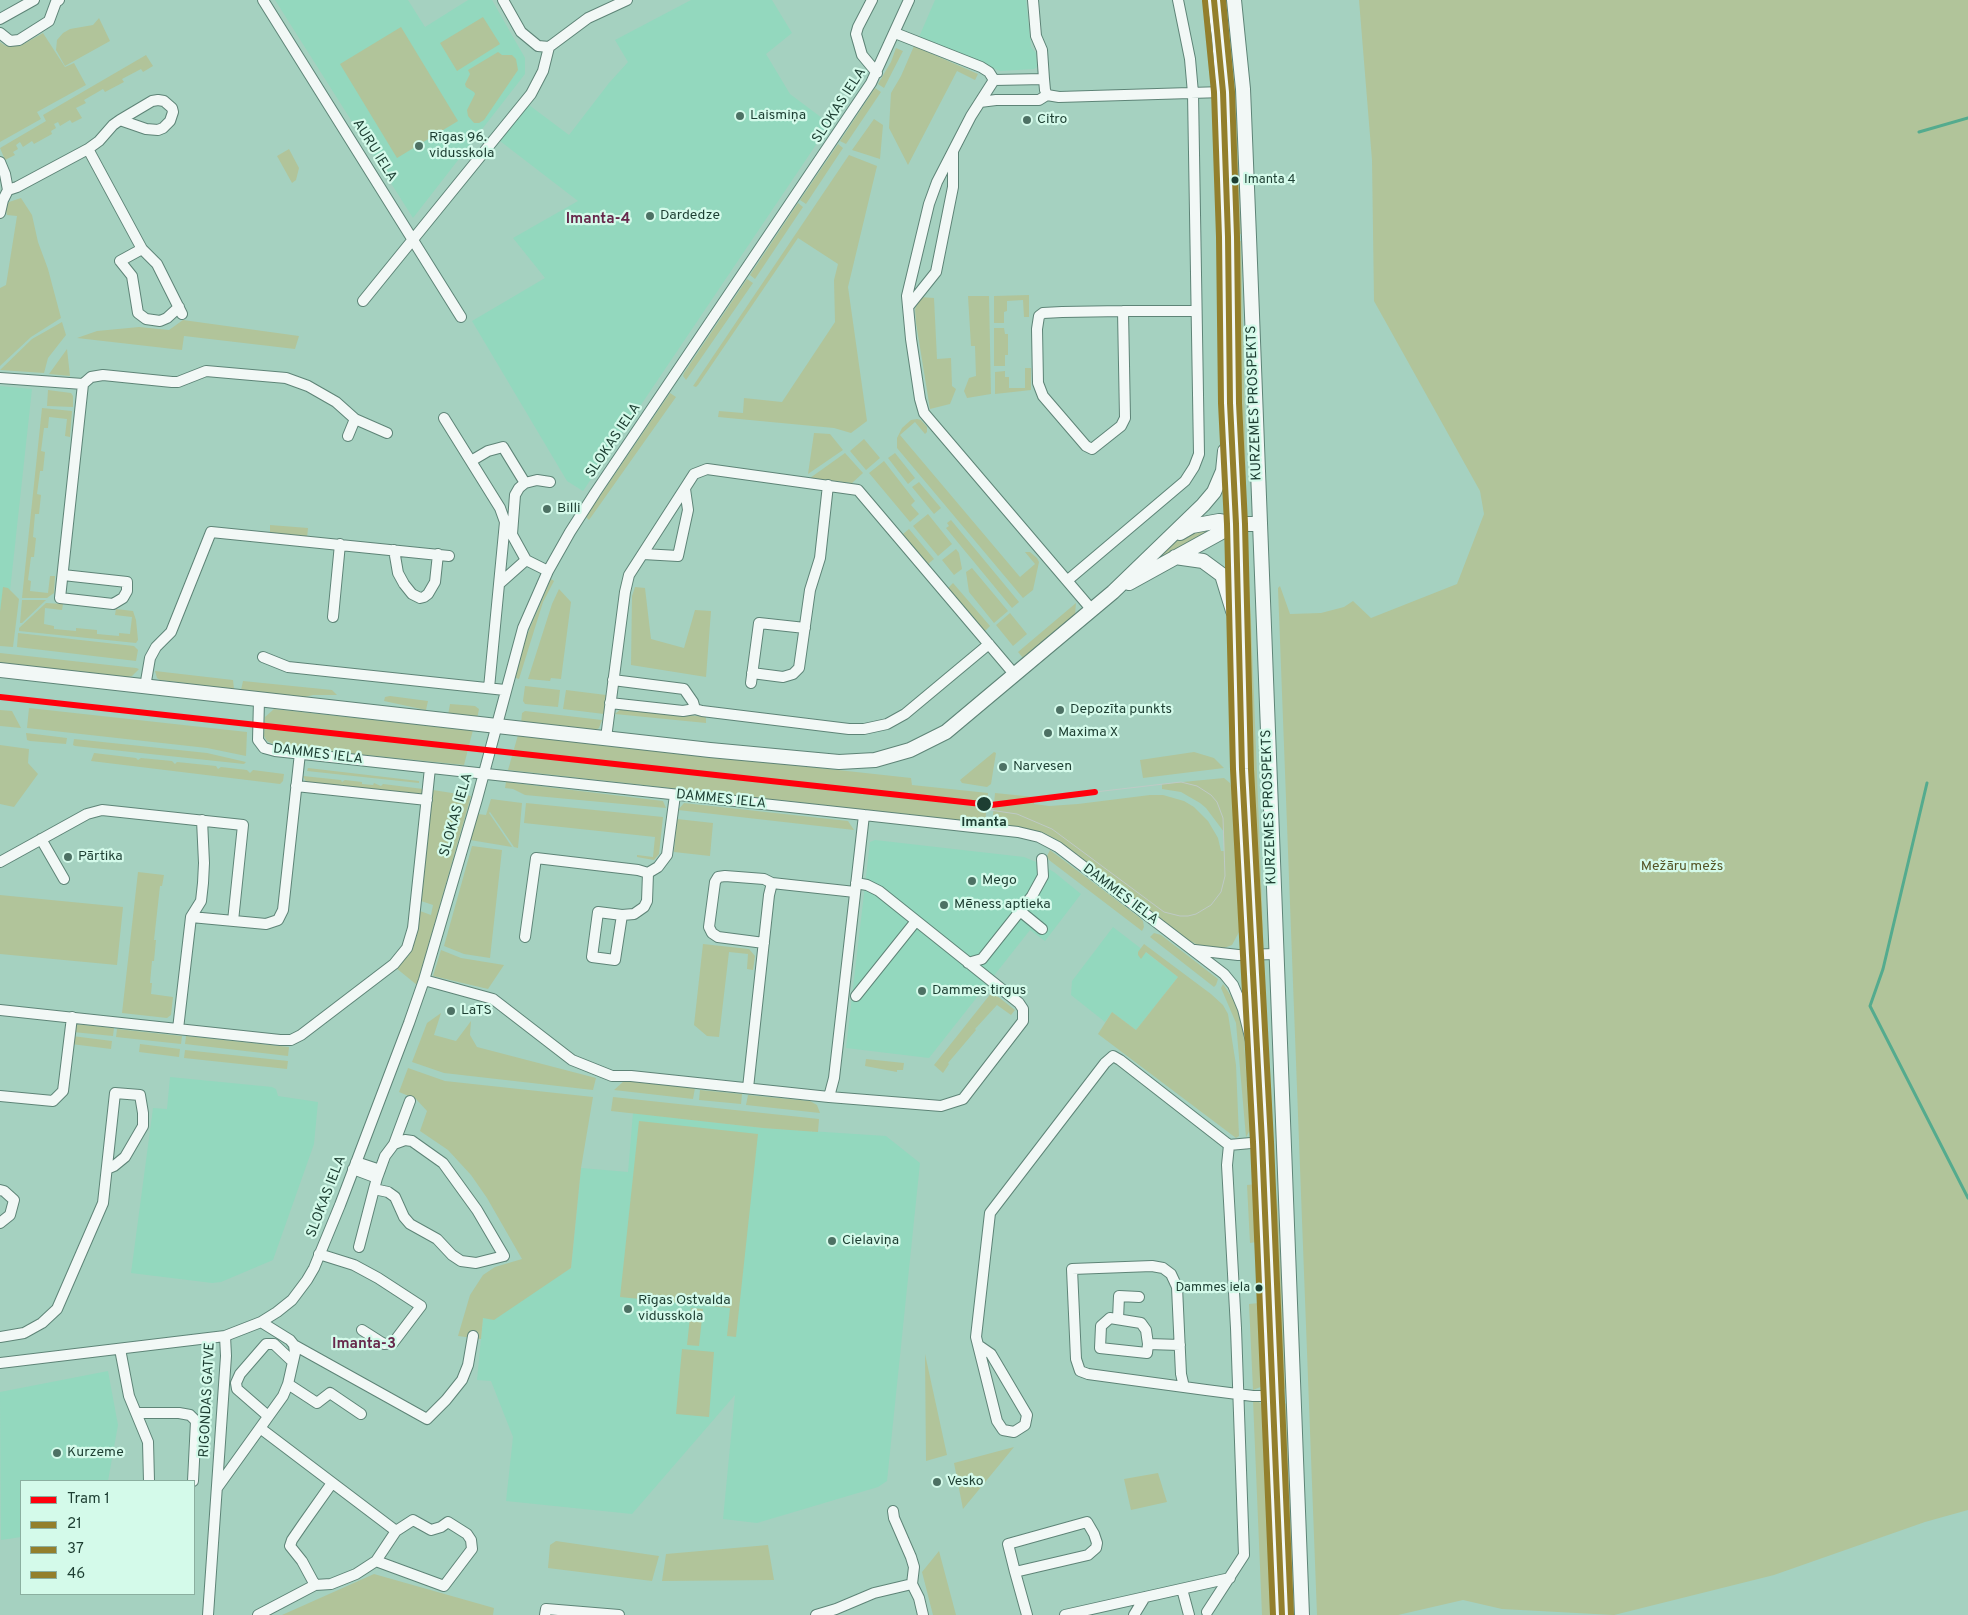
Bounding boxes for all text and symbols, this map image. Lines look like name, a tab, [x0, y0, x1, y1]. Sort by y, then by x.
street label: SLOKAS IELA	[809, 65, 871, 147]
place label: Laismiņa	[750, 108, 806, 124]
marker: Laismiņa	[734, 110, 746, 122]
place label: Citro	[1037, 112, 1067, 128]
marker: Citro	[1021, 114, 1033, 126]
street label: AURU IELA	[348, 117, 400, 185]
place label: Rīgas 96. vidusskola	[429, 130, 494, 162]
marker: Rīgas 96. vidusskola	[413, 140, 425, 152]
place label: Imanta 4	[1244, 172, 1296, 188]
marker: Imanta 4	[1230, 175, 1240, 185]
place label: Dardedze	[660, 208, 720, 224]
marker: Dardedze	[644, 210, 656, 222]
district label: Imanta-4	[566, 211, 630, 229]
street label: KURZEMES PROSPEKTS	[1244, 325, 1266, 481]
street label: SLOKAS IELA	[583, 401, 645, 481]
place label: Billi	[557, 501, 581, 517]
marker: Billi	[541, 503, 553, 515]
place label: Depozīta punkts	[1070, 702, 1172, 718]
marker: Depozīta punkts	[1054, 704, 1066, 716]
place label: Maxima X	[1058, 725, 1118, 741]
marker: Maxima X	[1042, 727, 1054, 739]
street label: KURZEMES PROSPEKTS	[1259, 729, 1281, 885]
street label: DAMMES IELA	[272, 741, 364, 769]
place label: Narvesen	[1013, 759, 1072, 775]
marker: Narvesen	[997, 761, 1009, 773]
street label: SLOKAS IELA	[437, 771, 477, 859]
street label: DAMMES IELA	[675, 787, 767, 813]
marker: Imanta	[975, 795, 993, 813]
place label: Imanta	[961, 815, 1007, 831]
place label: Pārtika	[78, 849, 123, 865]
marker: Pārtika	[62, 851, 74, 863]
park label: Mežāru mežs	[1641, 859, 1723, 875]
street label: DAMMES IELA	[1079, 861, 1161, 929]
place label: Mego	[982, 873, 1017, 889]
marker: Mego	[966, 875, 978, 887]
place label: Mēness aptieka	[954, 897, 1051, 913]
marker: Mēness aptieka	[938, 899, 950, 911]
place label: Dammes tirgus	[932, 983, 1026, 999]
marker: Dammes tirgus	[916, 985, 928, 997]
place label: LaTS	[461, 1003, 492, 1019]
marker: LaTS	[445, 1005, 457, 1017]
street label: SLOKAS IELA	[304, 1154, 350, 1240]
place label: Cielaviņa	[842, 1233, 899, 1249]
marker: Cielaviņa	[826, 1235, 838, 1247]
place label: Dammes iela	[1175, 1280, 1250, 1296]
marker: Dammes iela	[1254, 1283, 1264, 1293]
place label: Rīgas Ostvalda vidusskola	[638, 1293, 731, 1325]
marker: Rīgas Ostvalda vidusskola	[622, 1303, 634, 1315]
district label: Imanta-3	[332, 1336, 396, 1354]
street label: RIGONDAS GATVE	[197, 1342, 219, 1458]
place label: Kurzeme	[67, 1445, 124, 1461]
marker: Kurzeme	[51, 1447, 63, 1459]
place label: Vesko	[947, 1474, 984, 1490]
marker: Vesko	[931, 1476, 943, 1488]
legend	[20, 1480, 195, 1595]
text: Tram 1	[67, 1490, 110, 1509]
text: 21	[67, 1515, 82, 1534]
text: 37	[67, 1540, 84, 1559]
text: 46	[67, 1565, 85, 1584]

